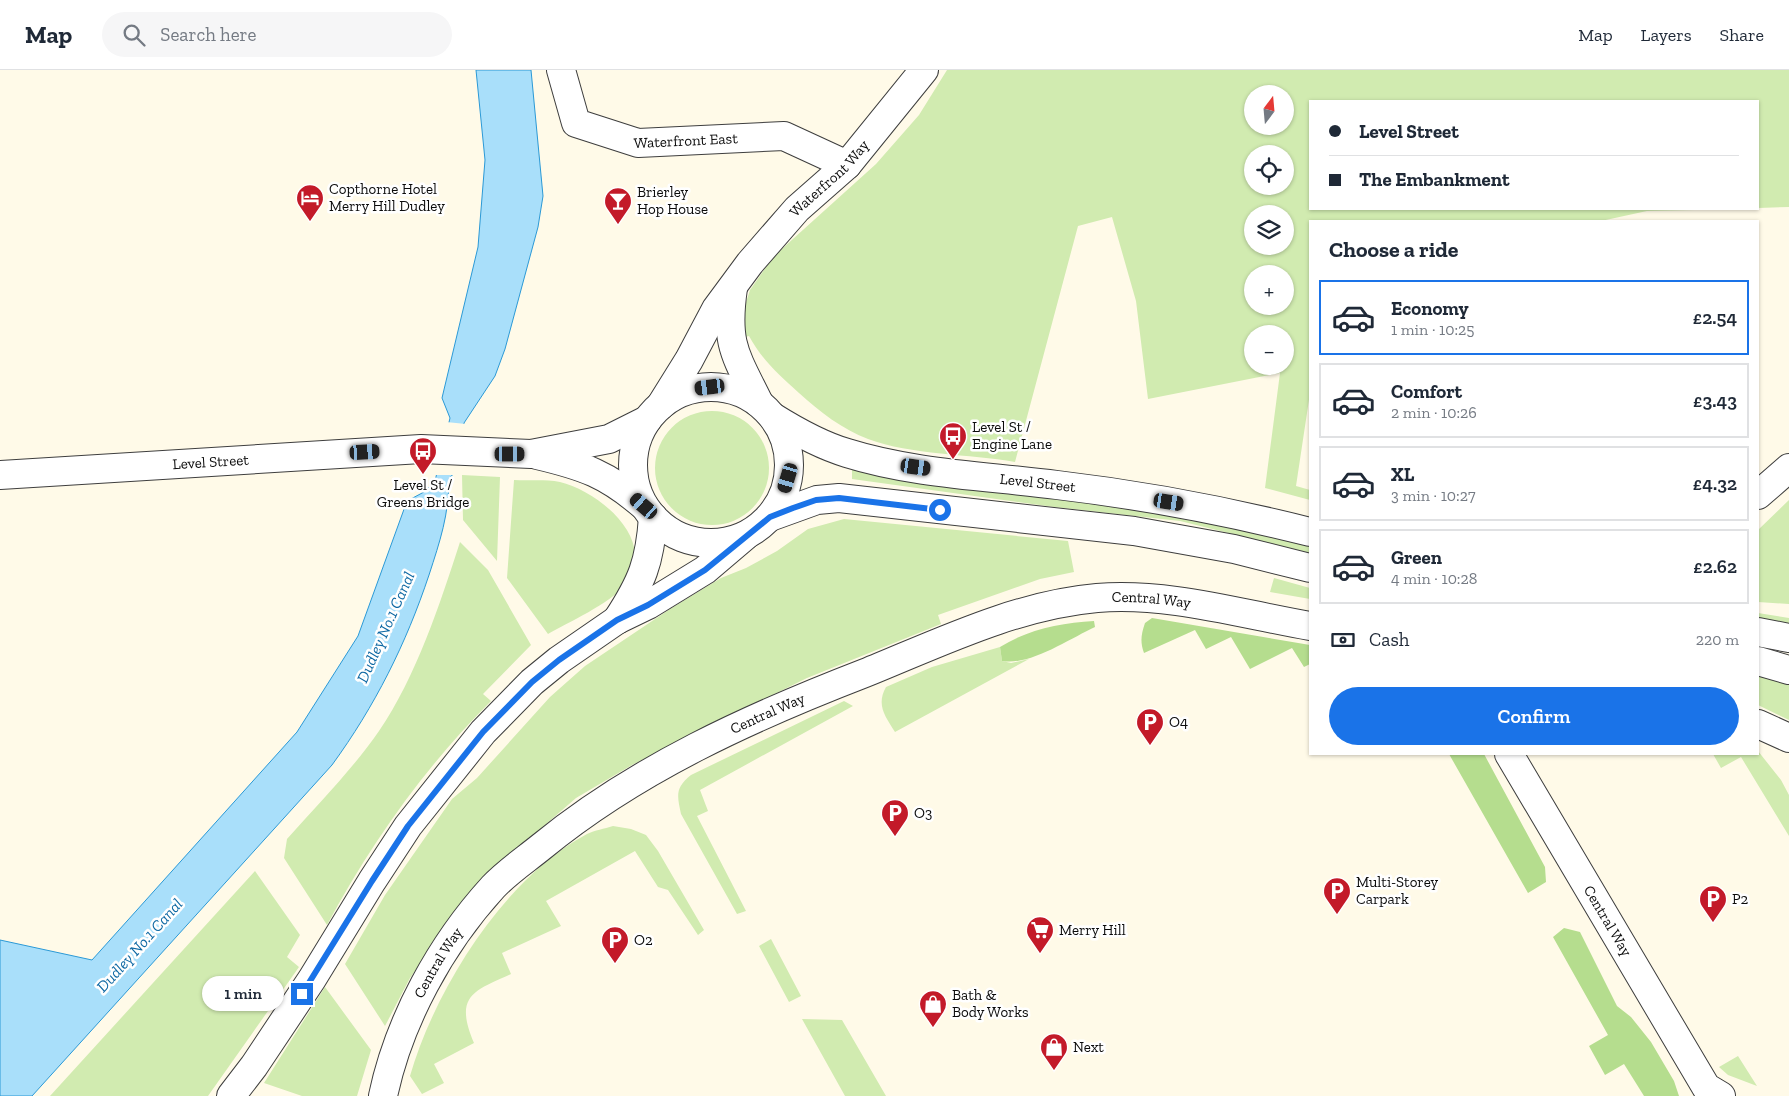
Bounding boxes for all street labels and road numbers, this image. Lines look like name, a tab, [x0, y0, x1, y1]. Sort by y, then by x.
street label: Waterfront East	[633, 129, 739, 152]
street label: Waterfront Way	[785, 136, 873, 220]
street label: Level Street	[172, 451, 250, 473]
street label: Level Street	[999, 470, 1077, 496]
street label: Central Way	[1112, 588, 1193, 612]
street label: Central Way	[727, 689, 808, 738]
street label: Central Way	[1580, 882, 1636, 960]
street label: Central Way	[410, 924, 466, 1001]

